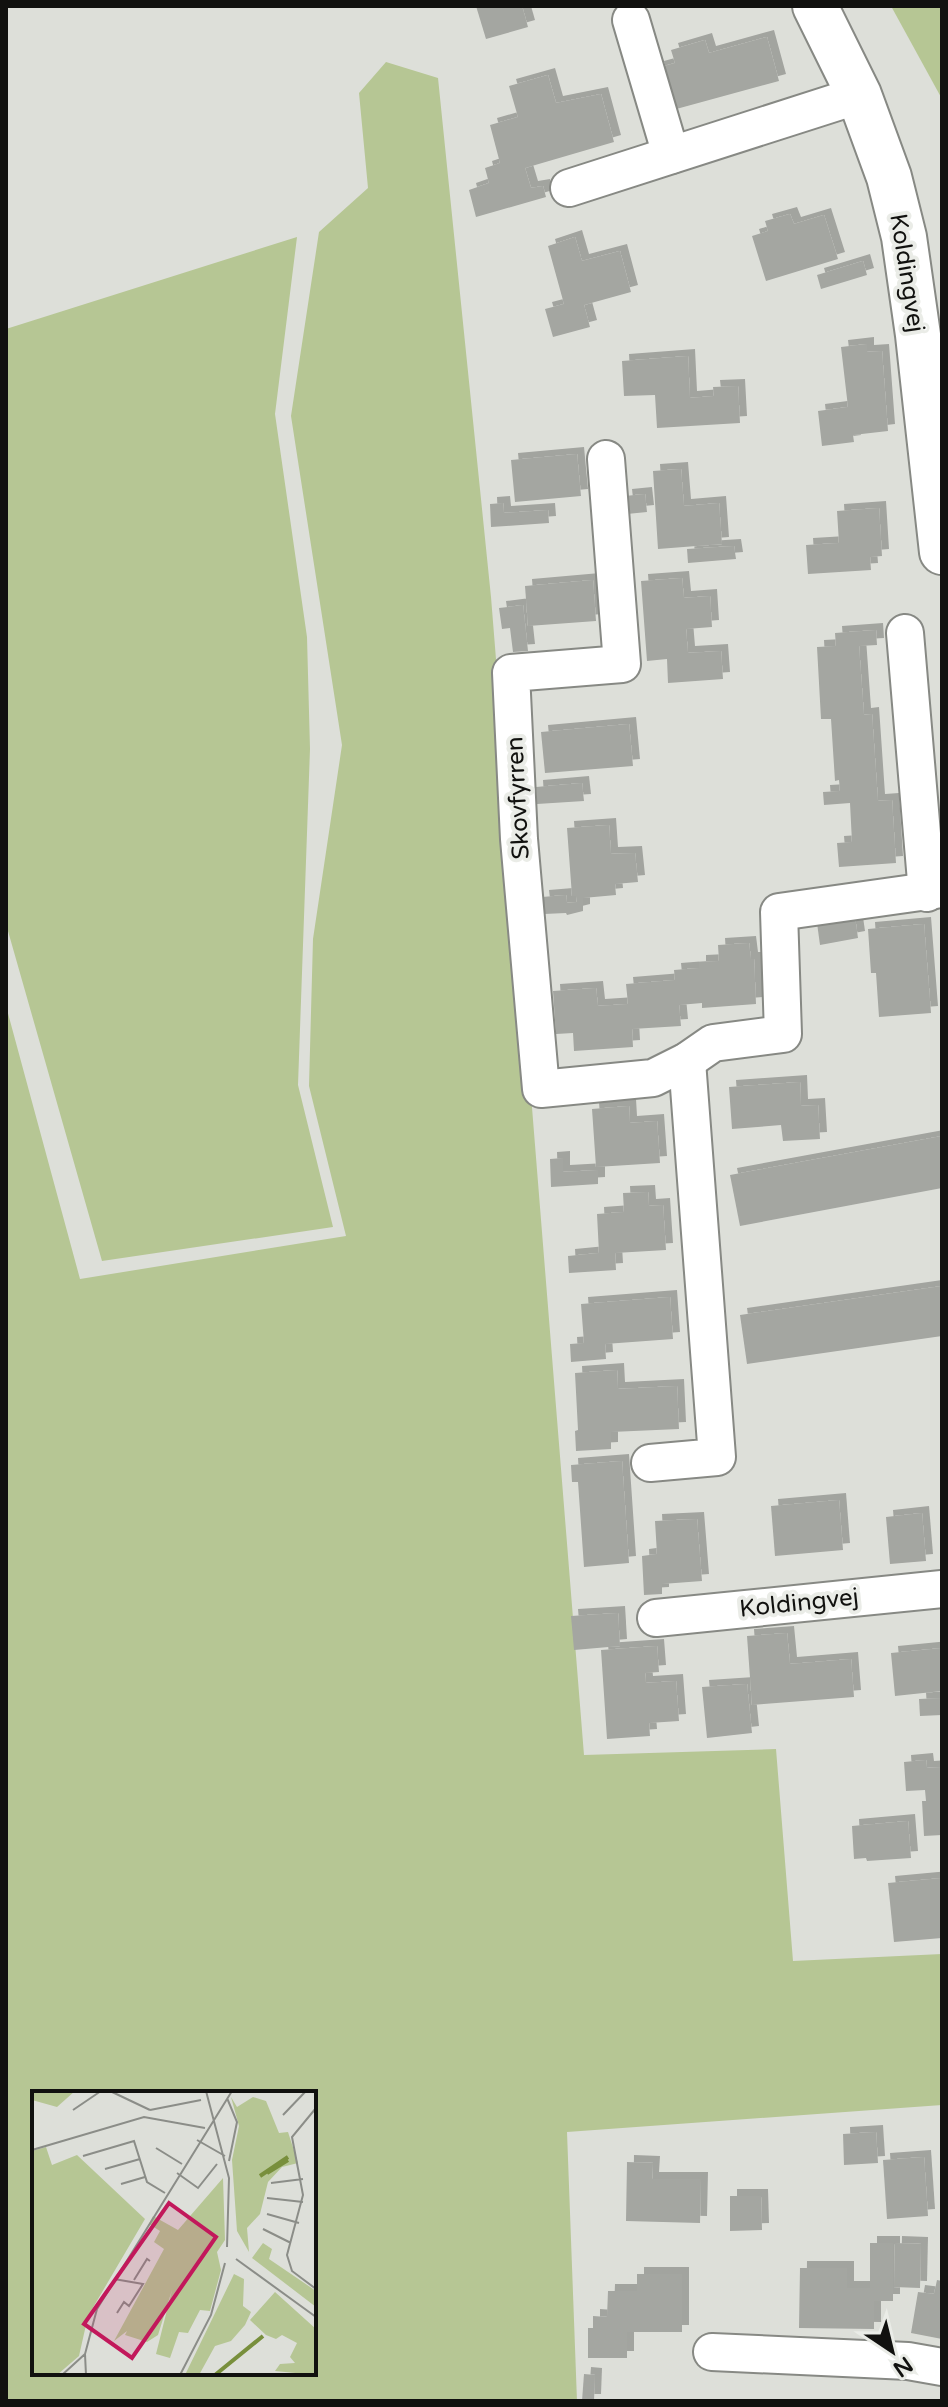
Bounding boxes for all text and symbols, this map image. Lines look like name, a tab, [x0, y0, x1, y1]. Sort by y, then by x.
street label: Koldingvej	[883, 212, 931, 334]
street label: Skovfyrren	[500, 736, 536, 860]
street label: Koldingvej	[738, 1582, 860, 1624]
inset map	[32, 2091, 316, 2375]
north arrow	[852, 2311, 932, 2391]
text: N	[888, 2351, 918, 2382]

